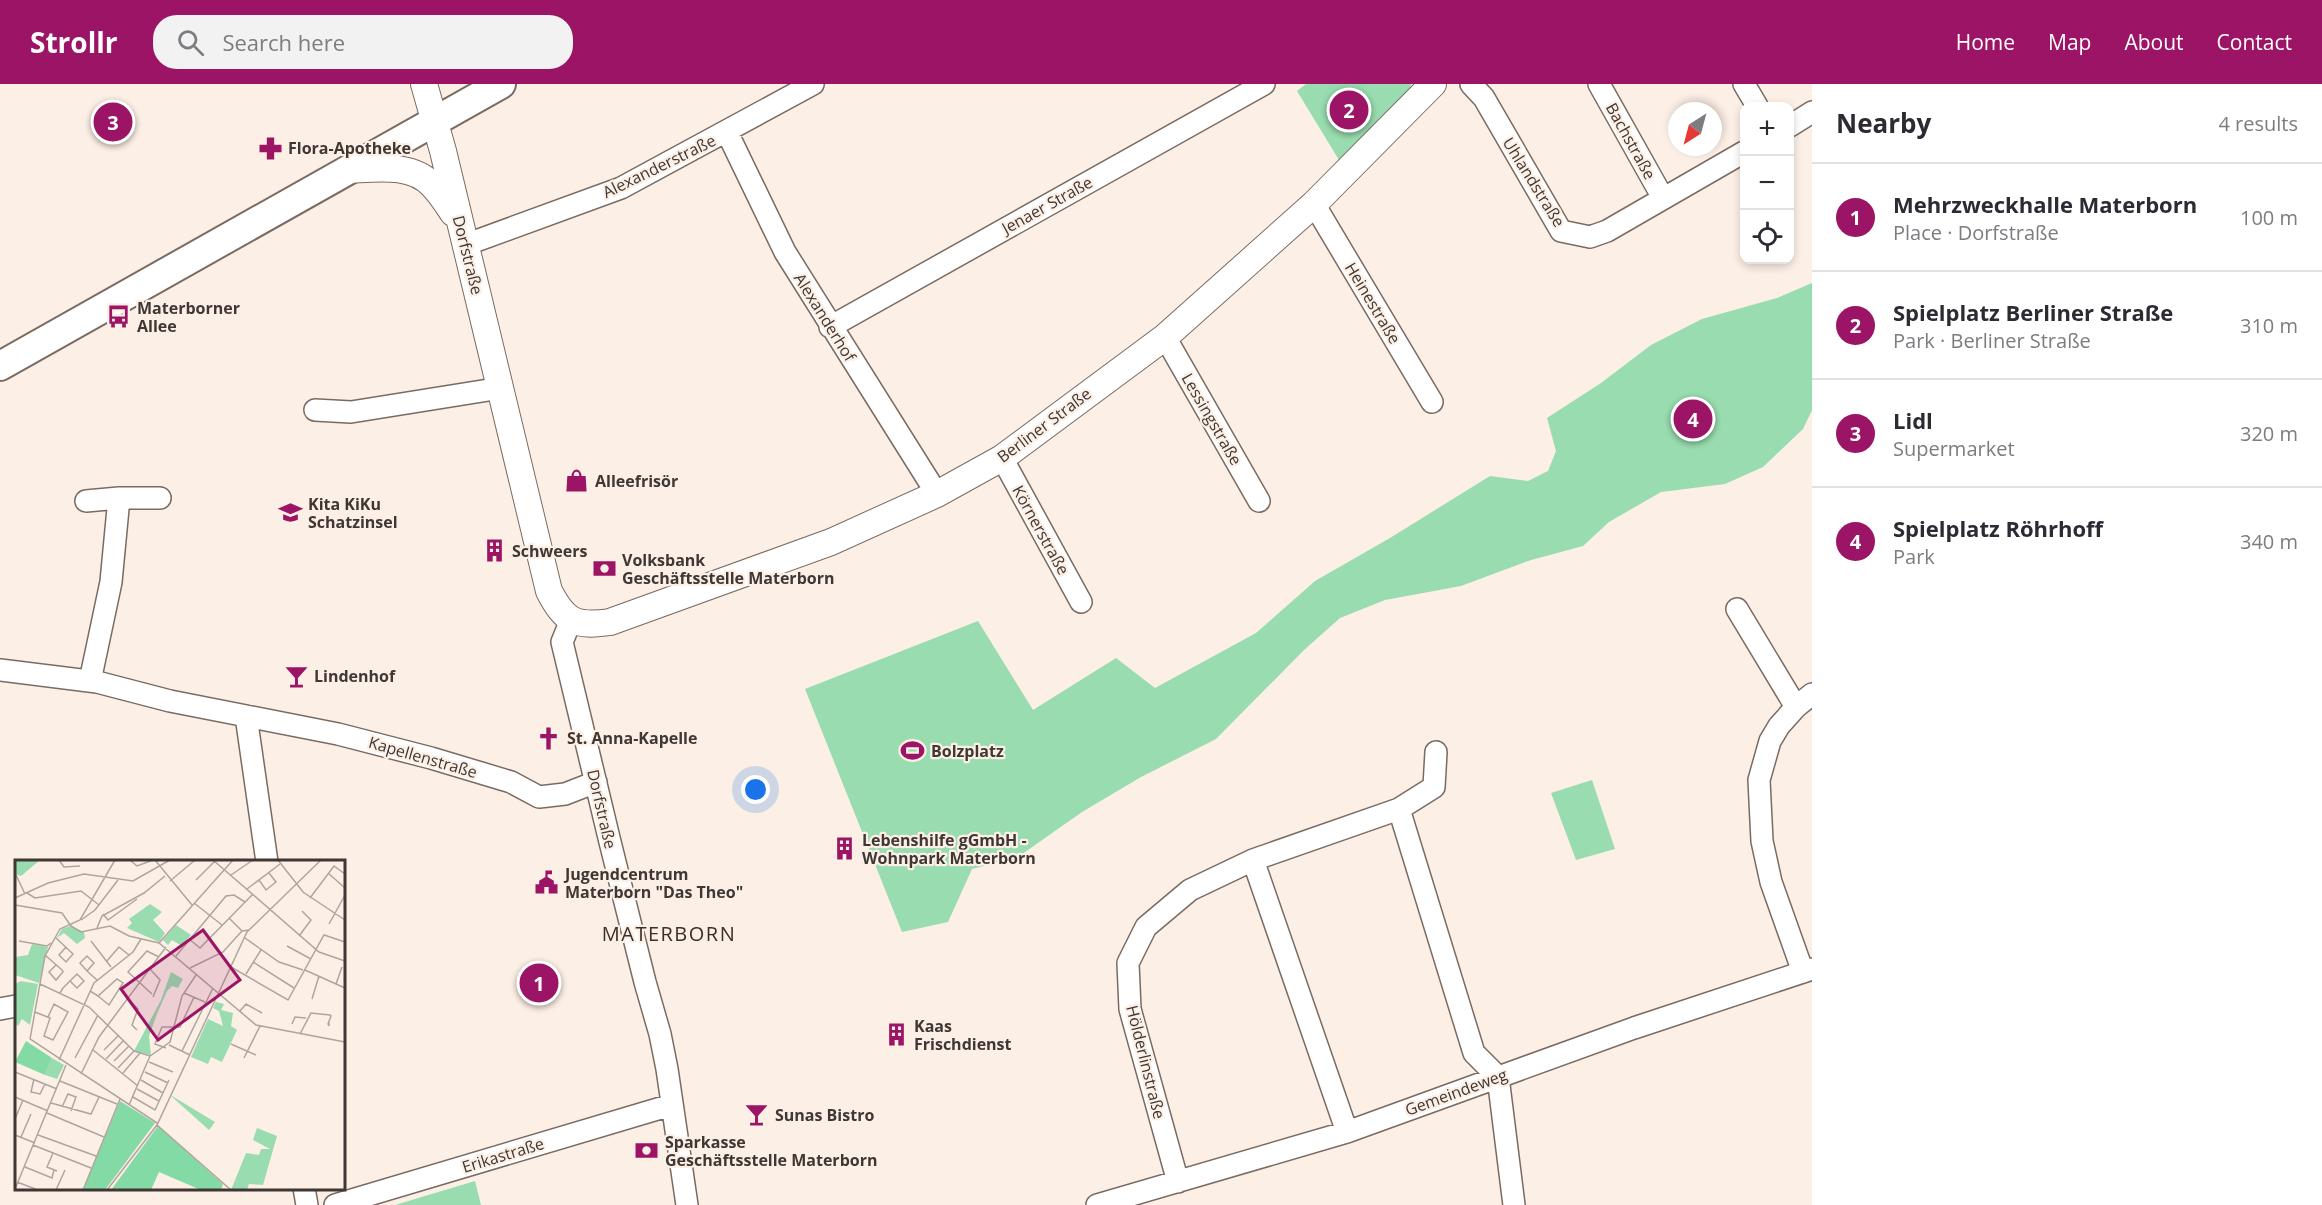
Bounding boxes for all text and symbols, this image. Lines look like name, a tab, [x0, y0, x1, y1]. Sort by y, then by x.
search box	[153, 15, 573, 69]
text: Strollr	[30, 23, 117, 61]
icon: search	[174, 26, 207, 59]
text: Search here	[222, 27, 345, 57]
text: Home	[1956, 28, 2015, 56]
text: Map	[2048, 28, 2091, 56]
text: About	[2124, 28, 2184, 56]
text: Contact	[2217, 28, 2292, 56]
pin: 2	[1330, 87, 1368, 132]
pin: 3	[94, 99, 132, 144]
street label: Bachstraße	[1601, 99, 1661, 183]
north arrow	[1668, 102, 1722, 156]
map controls	[1740, 102, 1794, 264]
button: +	[1740, 102, 1794, 156]
text: Nearby	[1836, 105, 1931, 141]
text: 4 results	[2218, 110, 2298, 137]
street label: Alexanderstraße	[599, 129, 719, 203]
street label: Uhlandstraße	[1498, 133, 1570, 231]
pharmacy icon: Flora-Apotheke	[257, 135, 283, 161]
place label: Flora-Apotheke	[288, 137, 411, 159]
button: −	[1740, 156, 1794, 210]
street label: Jenaer Straße	[996, 171, 1096, 240]
text: Mehrzweckhalle Materborn	[1893, 189, 2197, 219]
text: 1	[1850, 204, 1861, 231]
text: 100 m	[2240, 204, 2298, 231]
button: locate	[1740, 210, 1794, 264]
street label: Dorfstraße	[448, 213, 488, 297]
text: Place · Dorfstraße	[1893, 219, 2059, 246]
street label: Heinestraße	[1340, 258, 1406, 348]
street label: Alexanderhof	[789, 269, 862, 367]
place label: Materborner Allee	[137, 297, 240, 337]
text: Spielplatz Berliner Straße	[1893, 297, 2173, 327]
bus stop icon: Materborner Allee	[106, 304, 132, 330]
text: 2	[1850, 312, 1861, 339]
text: 310 m	[2240, 312, 2298, 339]
text: Park · Berliner Straße	[1893, 327, 2091, 354]
street label: Lessingstraße	[1177, 369, 1247, 469]
street label: Berliner Straße	[993, 382, 1095, 468]
pin: 4	[1674, 396, 1712, 442]
text: Lidl	[1893, 405, 1933, 435]
text: 3	[1850, 420, 1861, 447]
text: 320 m	[2240, 420, 2298, 447]
text: Supermarket	[1893, 435, 2015, 462]
shop icon: Alleefrisör	[564, 468, 590, 494]
place label: Alleefrisör	[595, 470, 678, 492]
street label: Körnerstraße	[1007, 481, 1075, 579]
place label: Kita KiKu Schatzinsel	[308, 493, 398, 533]
school or university icon: Kita KiKu Schatzinsel	[277, 500, 303, 526]
text: Spielplatz Röhrhoff	[1893, 513, 2103, 543]
text: 4	[1850, 528, 1861, 555]
text: 340 m	[2240, 528, 2298, 555]
building icon: Schweers	[481, 538, 507, 564]
place label: Schweers	[512, 540, 587, 562]
text: Park	[1893, 543, 1935, 570]
place label: Volksbank Geschäftsstelle Materborn	[622, 549, 834, 589]
bank icon: Volksbank Geschäftsstelle Materborn	[591, 556, 617, 582]
bar icon: Lindenhof	[283, 663, 309, 689]
place label: Lindenhof	[314, 665, 396, 687]
church icon: St. Anna-Kapelle	[536, 725, 562, 751]
place label: St. Anna-Kapelle	[567, 727, 697, 749]
street label: Kapellenstraße	[366, 731, 480, 783]
sports icon: Bolzplatz	[900, 738, 926, 764]
place label: Bolzplatz	[931, 740, 1004, 762]
street label: Dorfstraße	[582, 767, 622, 851]
your location	[741, 775, 770, 804]
place label: Lebenshilfe gGmbH - Wohnpark Materborn	[862, 829, 1036, 869]
building icon: Lebenshilfe gGmbH - Wohnpark Materborn	[831, 836, 857, 862]
inset map	[15, 860, 345, 1190]
place label: Jugendcentrum Materborn "Das Theo"	[563, 863, 743, 903]
public building icon: Jugendcentrum Materborn "Das Theo"	[534, 870, 560, 896]
district label: MATERBORN	[602, 920, 736, 947]
pin: 1	[520, 960, 558, 1006]
street label: Hölderlinstraße	[1121, 1003, 1171, 1121]
place label: Kaas Frischdienst	[914, 1015, 1012, 1055]
building icon: Kaas Frischdienst	[883, 1022, 909, 1048]
street label: Gemeindeweg	[1402, 1063, 1510, 1121]
bar icon: Sunas Bistro	[744, 1102, 770, 1128]
place label: Sunas Bistro	[775, 1104, 874, 1126]
place label: Sparkasse Geschäftsstelle Materborn	[665, 1131, 877, 1171]
street label: Erikastraße	[459, 1132, 547, 1178]
bank icon: Sparkasse Geschäftsstelle Materborn	[634, 1138, 660, 1164]

